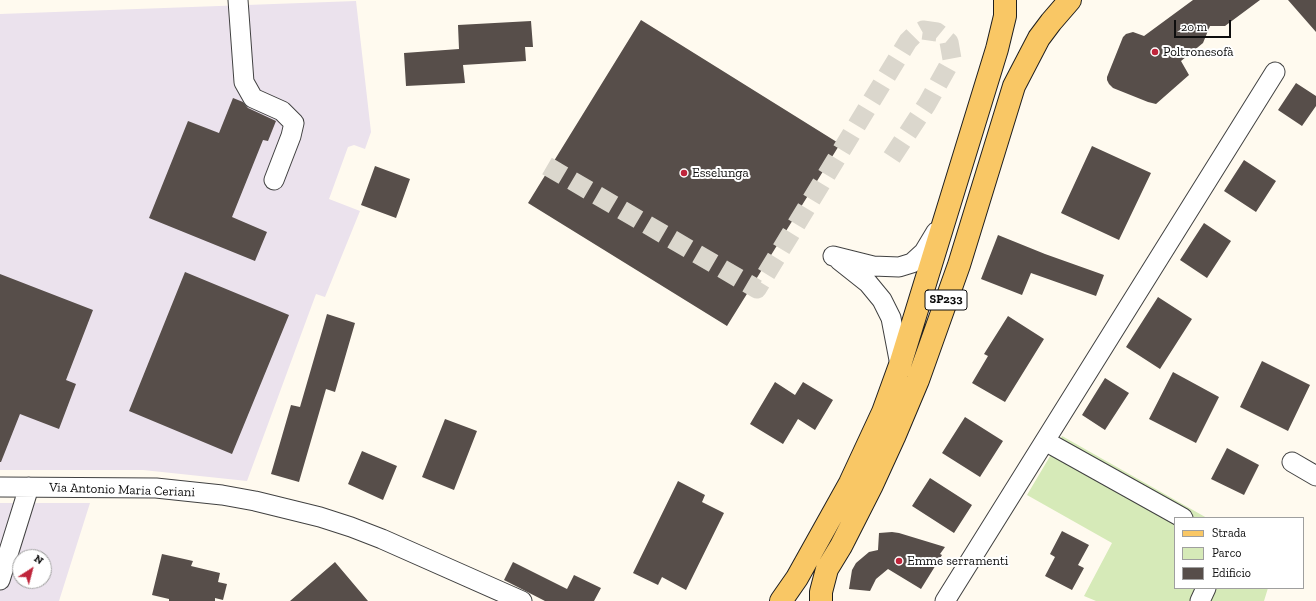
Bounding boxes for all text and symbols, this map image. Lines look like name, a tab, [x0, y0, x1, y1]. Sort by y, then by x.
scale bar	[1176, 12, 1233, 38]
text: 20 m	[1181, 20, 1207, 34]
place label: Poltronesofà	[1163, 44, 1234, 60]
marker: Poltronesofà	[1150, 47, 1160, 57]
place label: Esselunga	[692, 165, 749, 181]
marker: Esselunga	[679, 168, 689, 178]
road number: SP233	[925, 290, 967, 310]
street label: Via Antonio Maria Ceriani	[49, 480, 195, 500]
legend	[1174, 517, 1304, 589]
text: Strada	[1212, 526, 1246, 540]
text: Parco	[1212, 546, 1241, 560]
north arrow	[12, 549, 52, 589]
text: N	[32, 552, 46, 567]
place label: Emme serramenti	[907, 553, 1008, 569]
marker: Emme serramenti	[894, 556, 904, 566]
text: Edificio	[1212, 566, 1251, 580]

